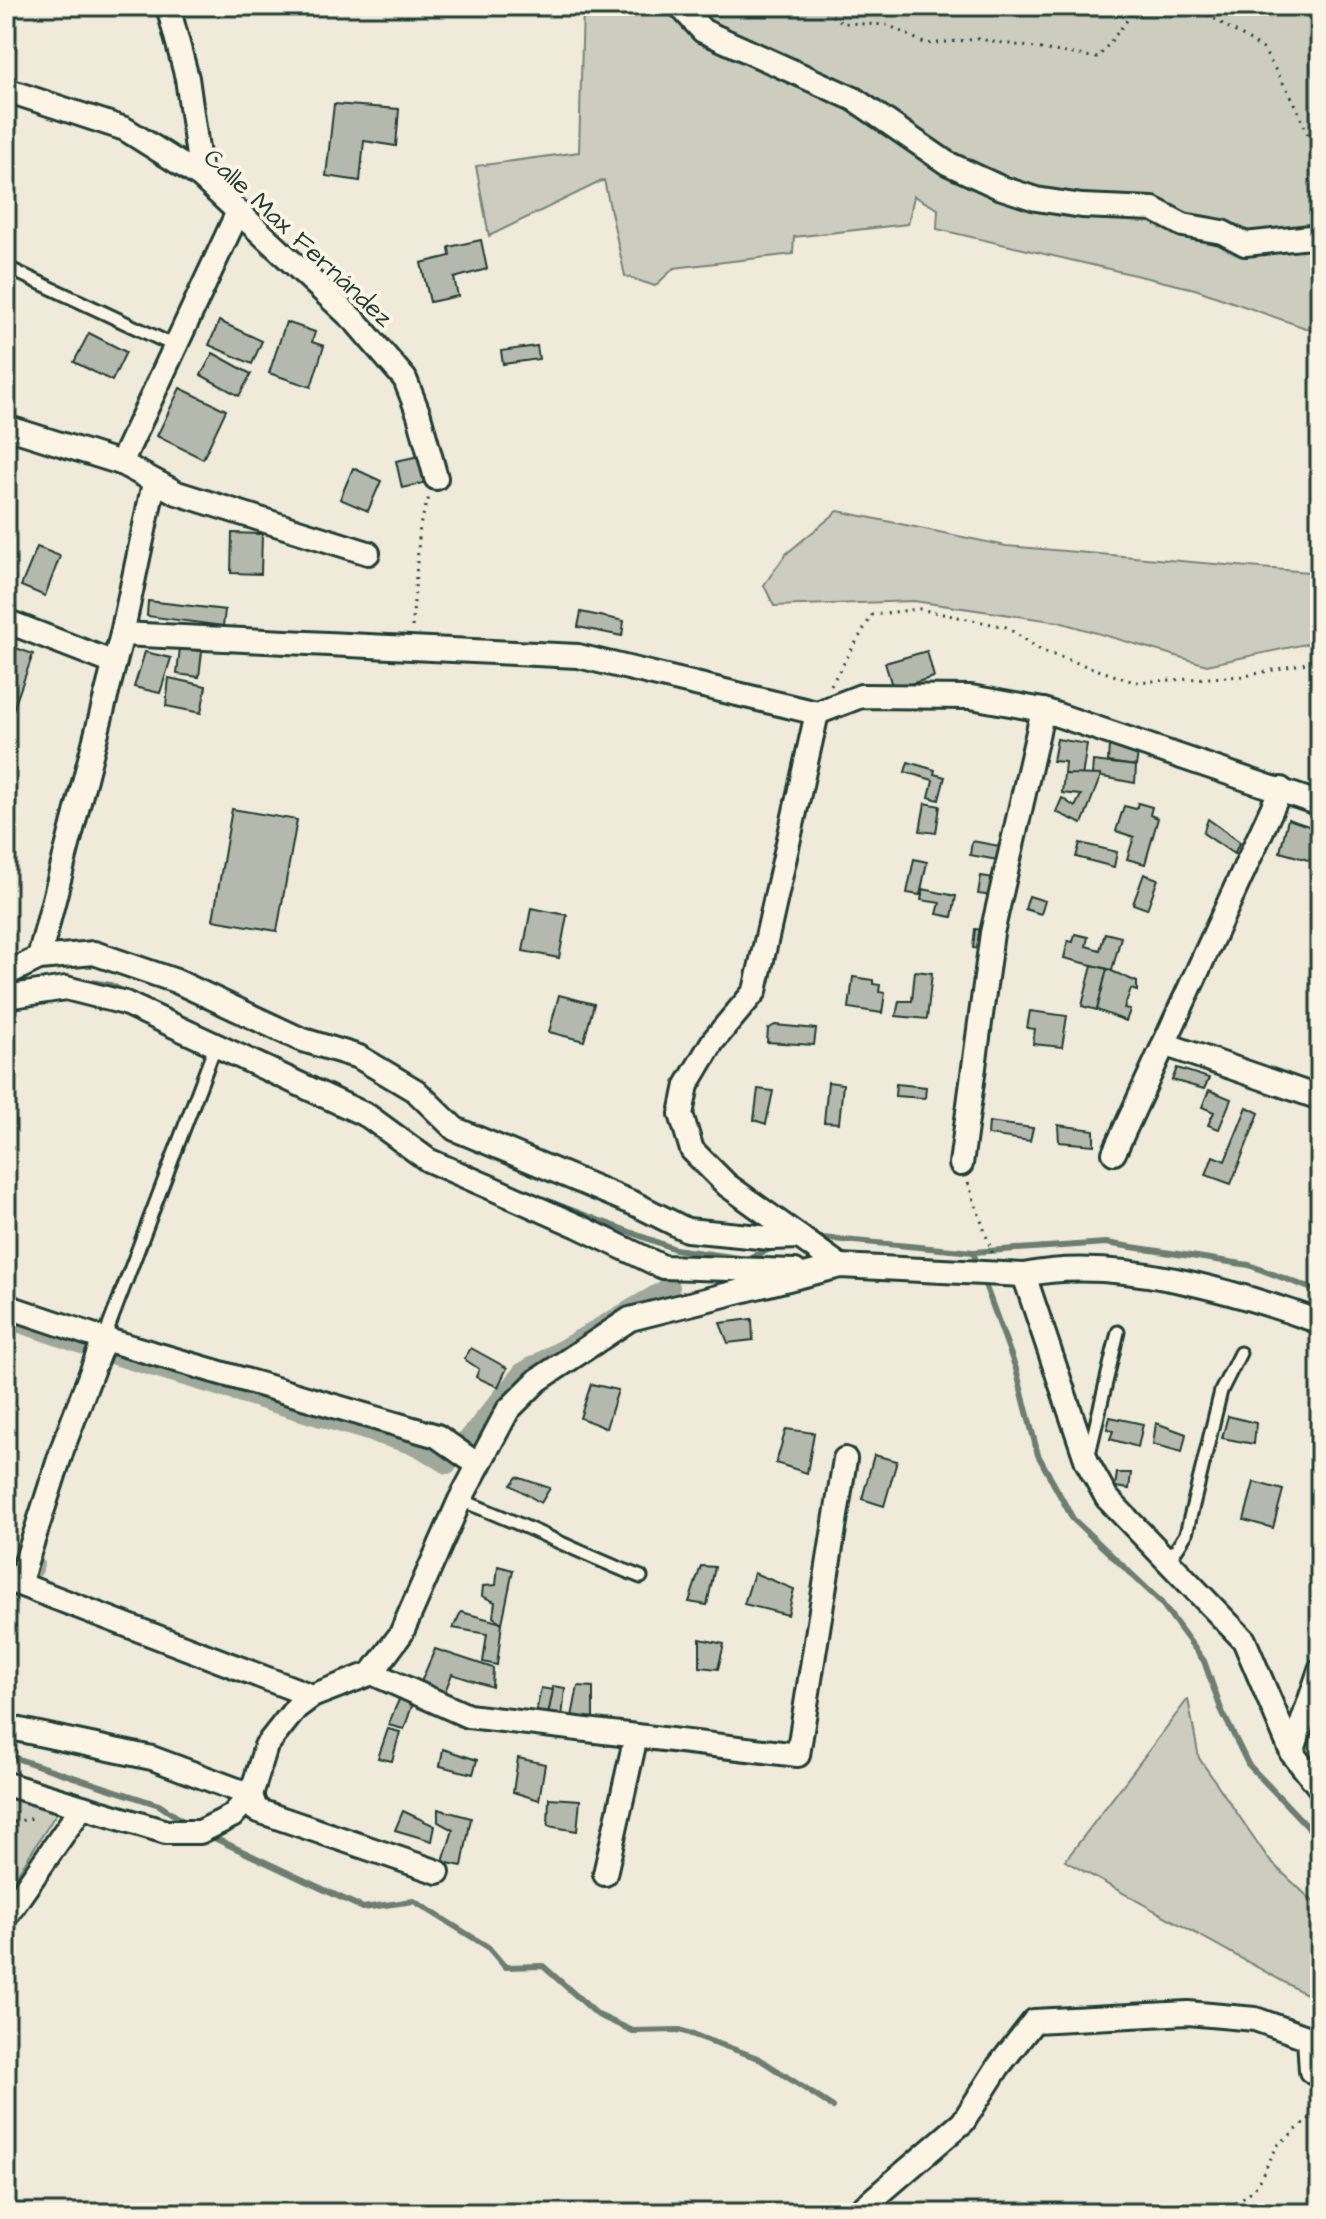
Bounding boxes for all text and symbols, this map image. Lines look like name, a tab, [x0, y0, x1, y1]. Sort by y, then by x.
street label: Calle Max Fernández	[196, 140, 401, 335]

